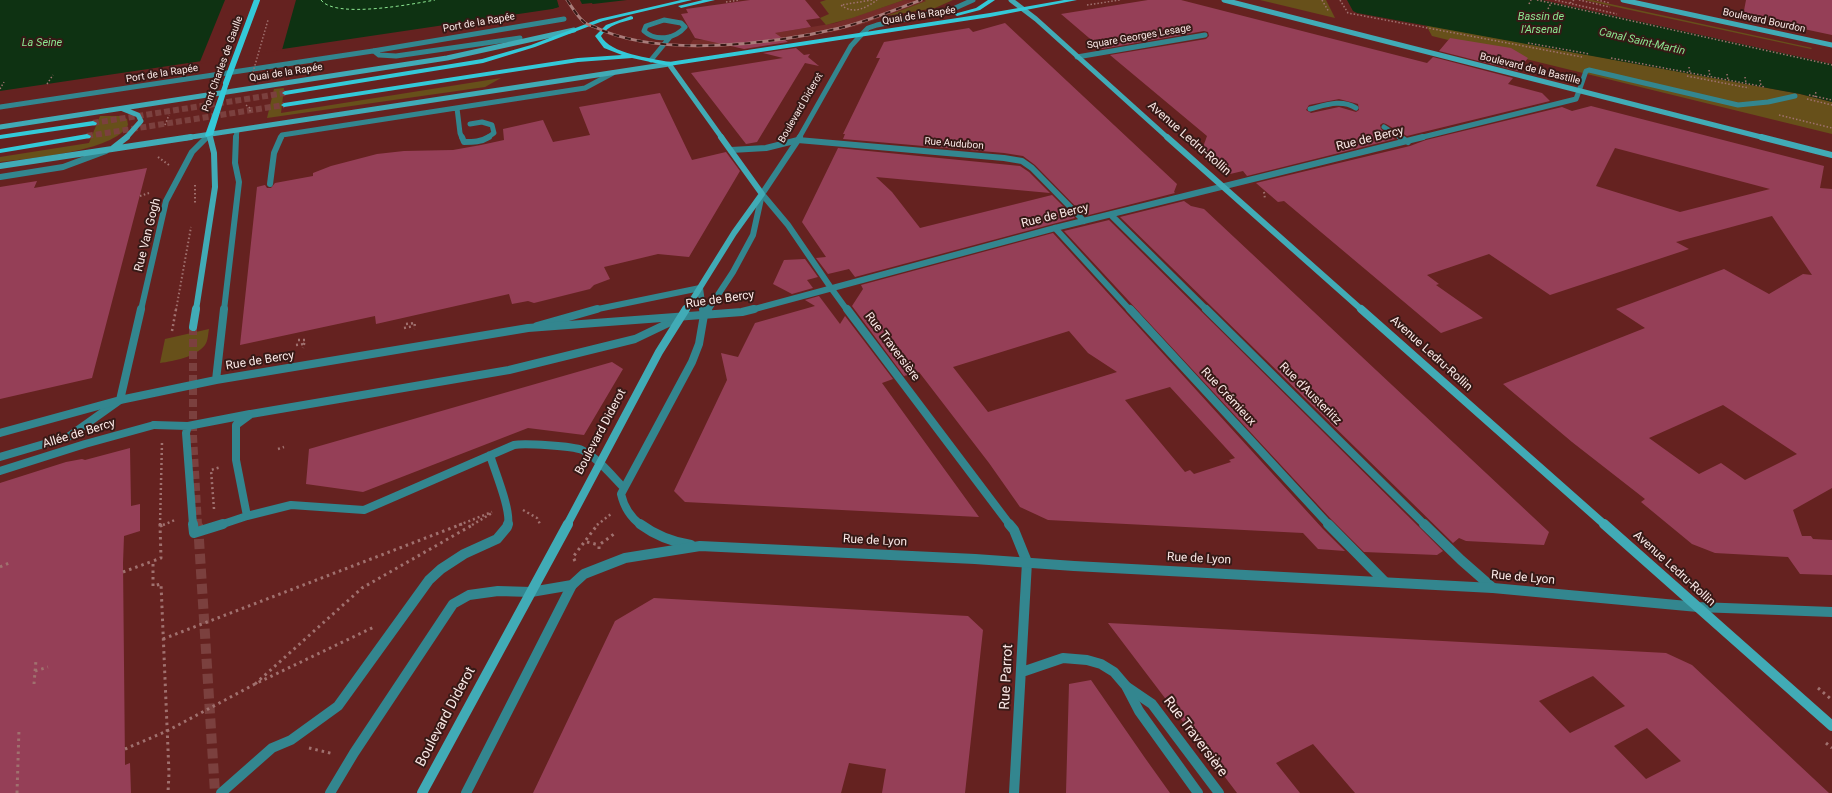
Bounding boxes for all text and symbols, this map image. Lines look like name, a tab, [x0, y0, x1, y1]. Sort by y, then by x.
street label: Quai de la Rapée	[881, 4, 957, 28]
street label: Boulevard Bourdon	[1721, 6, 1807, 36]
water label: Bassin de l'Arsenal	[1518, 10, 1564, 36]
street label: Port de la Rapée	[442, 11, 516, 35]
street label: Pont Charles de Gaulle	[200, 15, 246, 113]
street label: Square Georges Lesage	[1086, 22, 1192, 52]
water label: Canal Saint-Martin	[1598, 26, 1686, 58]
water label: La Seine	[22, 36, 62, 50]
street label: Boulevard de la Bastille	[1478, 51, 1582, 87]
street label: Quai de la Rapée	[248, 61, 324, 85]
street label: Port de la Rapée	[125, 62, 199, 86]
street label: Boulevard Diderot	[776, 71, 826, 145]
street label: Avenue Ledru-Rollin	[1144, 99, 1234, 179]
street label: Rue de Bercy	[1335, 124, 1405, 154]
street label: Rue Audubon	[924, 135, 984, 153]
street label: Rue Van Gogh	[132, 197, 164, 273]
street label: Rue de Bercy	[1020, 201, 1090, 231]
street label: Rue de Bercy	[685, 288, 755, 312]
street label: Rue Traversière	[861, 310, 923, 384]
street label: Avenue Ledru-Rollin	[1387, 313, 1475, 395]
street label: Rue de Bercy	[225, 348, 295, 374]
street label: Rue d'Austerlitz	[1276, 360, 1344, 428]
street label: Rue Crémieux	[1198, 365, 1258, 429]
street label: Boulevard Diderot	[572, 387, 630, 477]
street label: Allée de Bercy	[41, 416, 117, 452]
street label: Avenue Ledru-Rollin	[1630, 528, 1718, 610]
street label: Rue de Lyon	[843, 532, 907, 550]
street label: Rue de Lyon	[1167, 550, 1231, 568]
street label: Rue de Lyon	[1490, 568, 1556, 588]
street label: Rue Parrot	[997, 644, 1017, 710]
street label: Boulevard Diderot	[413, 664, 479, 770]
street label: Rue Traversière	[1159, 694, 1231, 780]

